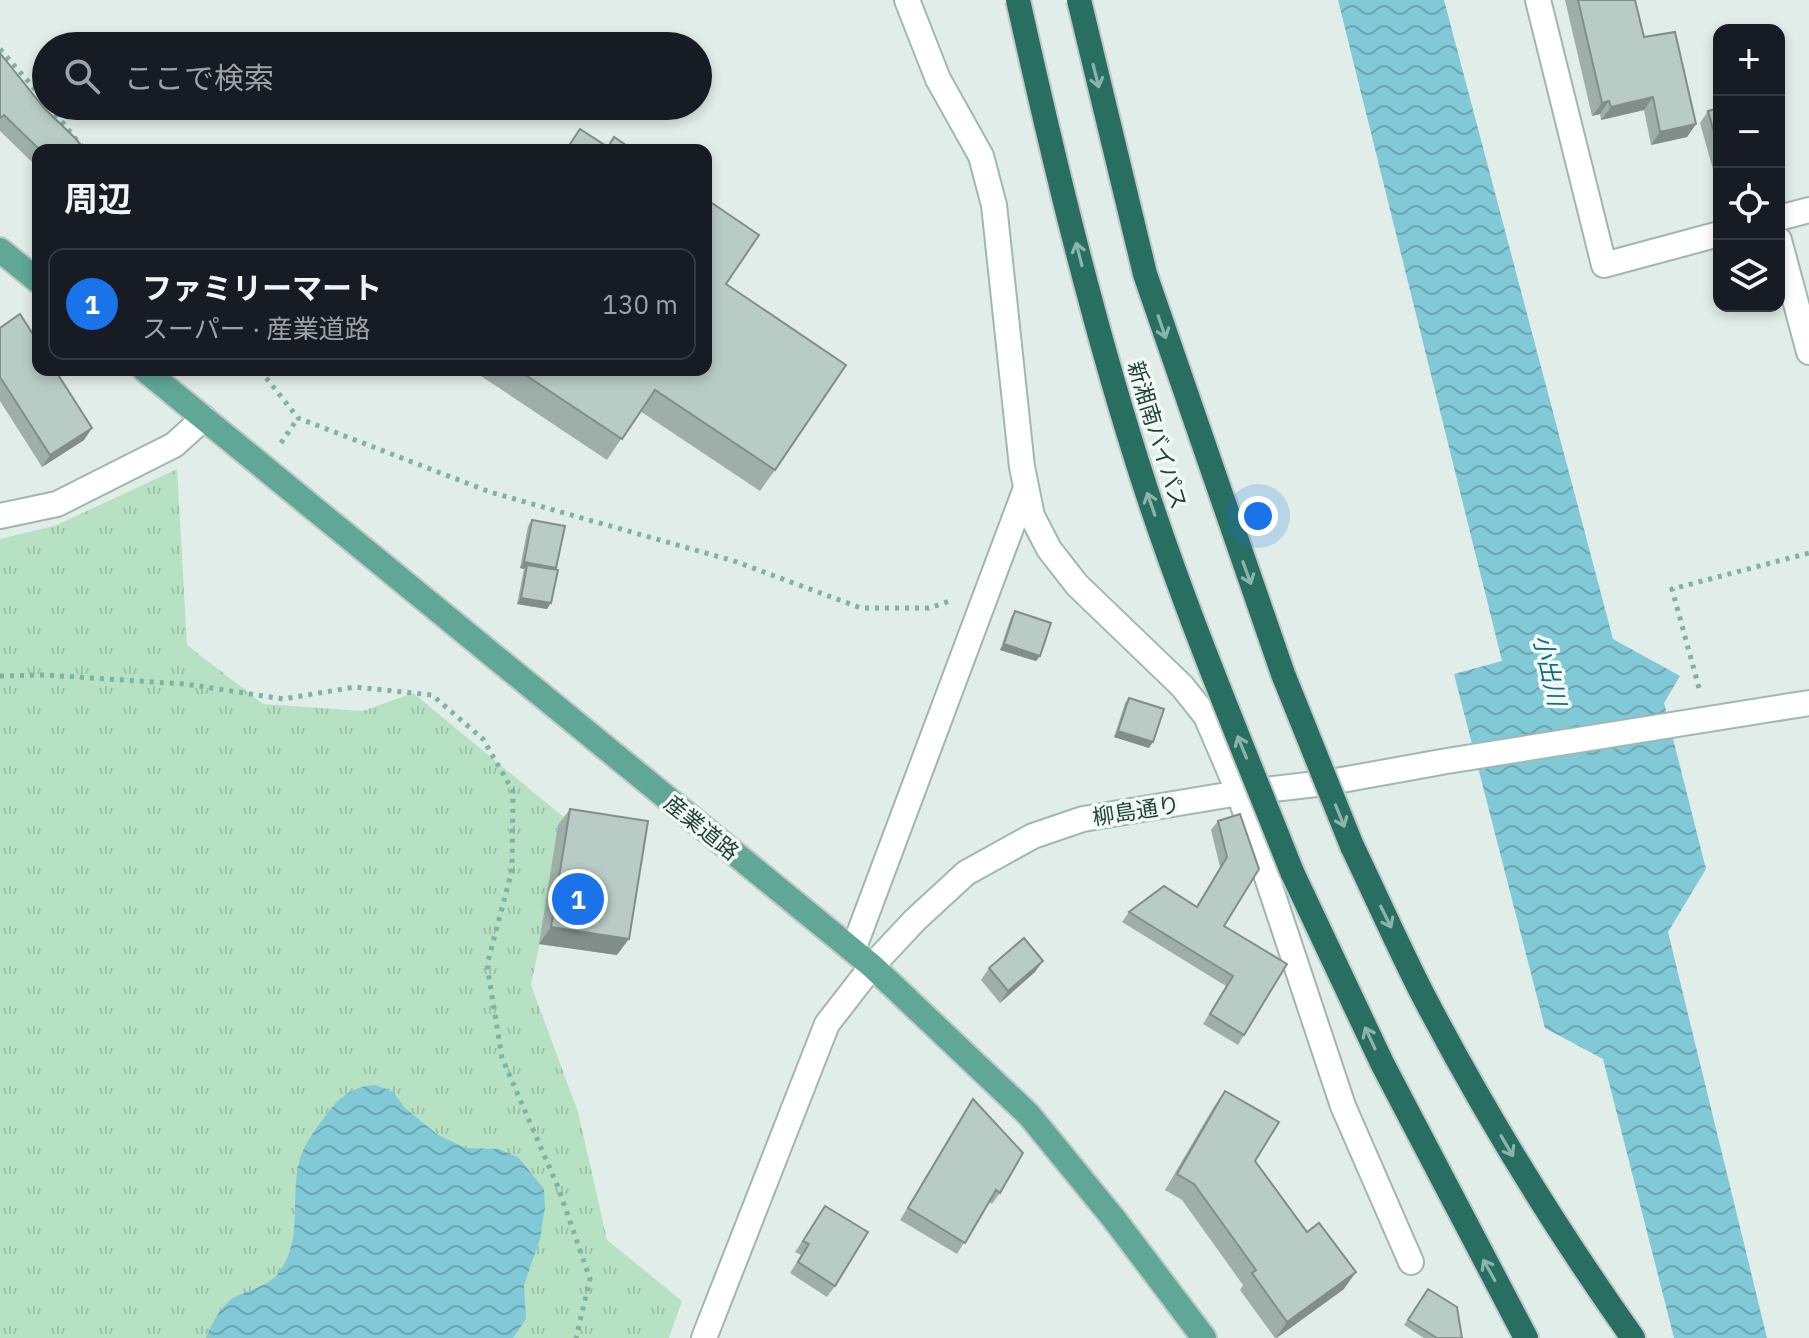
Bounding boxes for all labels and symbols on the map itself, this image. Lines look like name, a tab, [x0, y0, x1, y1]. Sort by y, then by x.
one-way arrow	[1090, 63, 1105, 88]
one-way arrow	[1071, 242, 1086, 267]
one-way arrow	[1156, 315, 1171, 340]
street label: 新湘南バイパス	[1122, 357, 1194, 513]
one-way arrow	[1143, 492, 1158, 517]
your location	[1238, 496, 1278, 536]
one-way arrow	[1240, 560, 1255, 585]
water label: 小出川	[1526, 631, 1574, 712]
one-way arrow	[1234, 735, 1249, 760]
street label: 産業道路	[659, 788, 745, 866]
street label: 柳島通り	[1090, 789, 1182, 831]
one-way arrow	[1334, 803, 1348, 828]
pin: 1	[552, 869, 604, 929]
one-way arrow	[1379, 904, 1394, 928]
one-way arrow	[1362, 1027, 1377, 1051]
one-way arrow	[1499, 1134, 1515, 1157]
one-way arrow	[1480, 1258, 1496, 1282]

